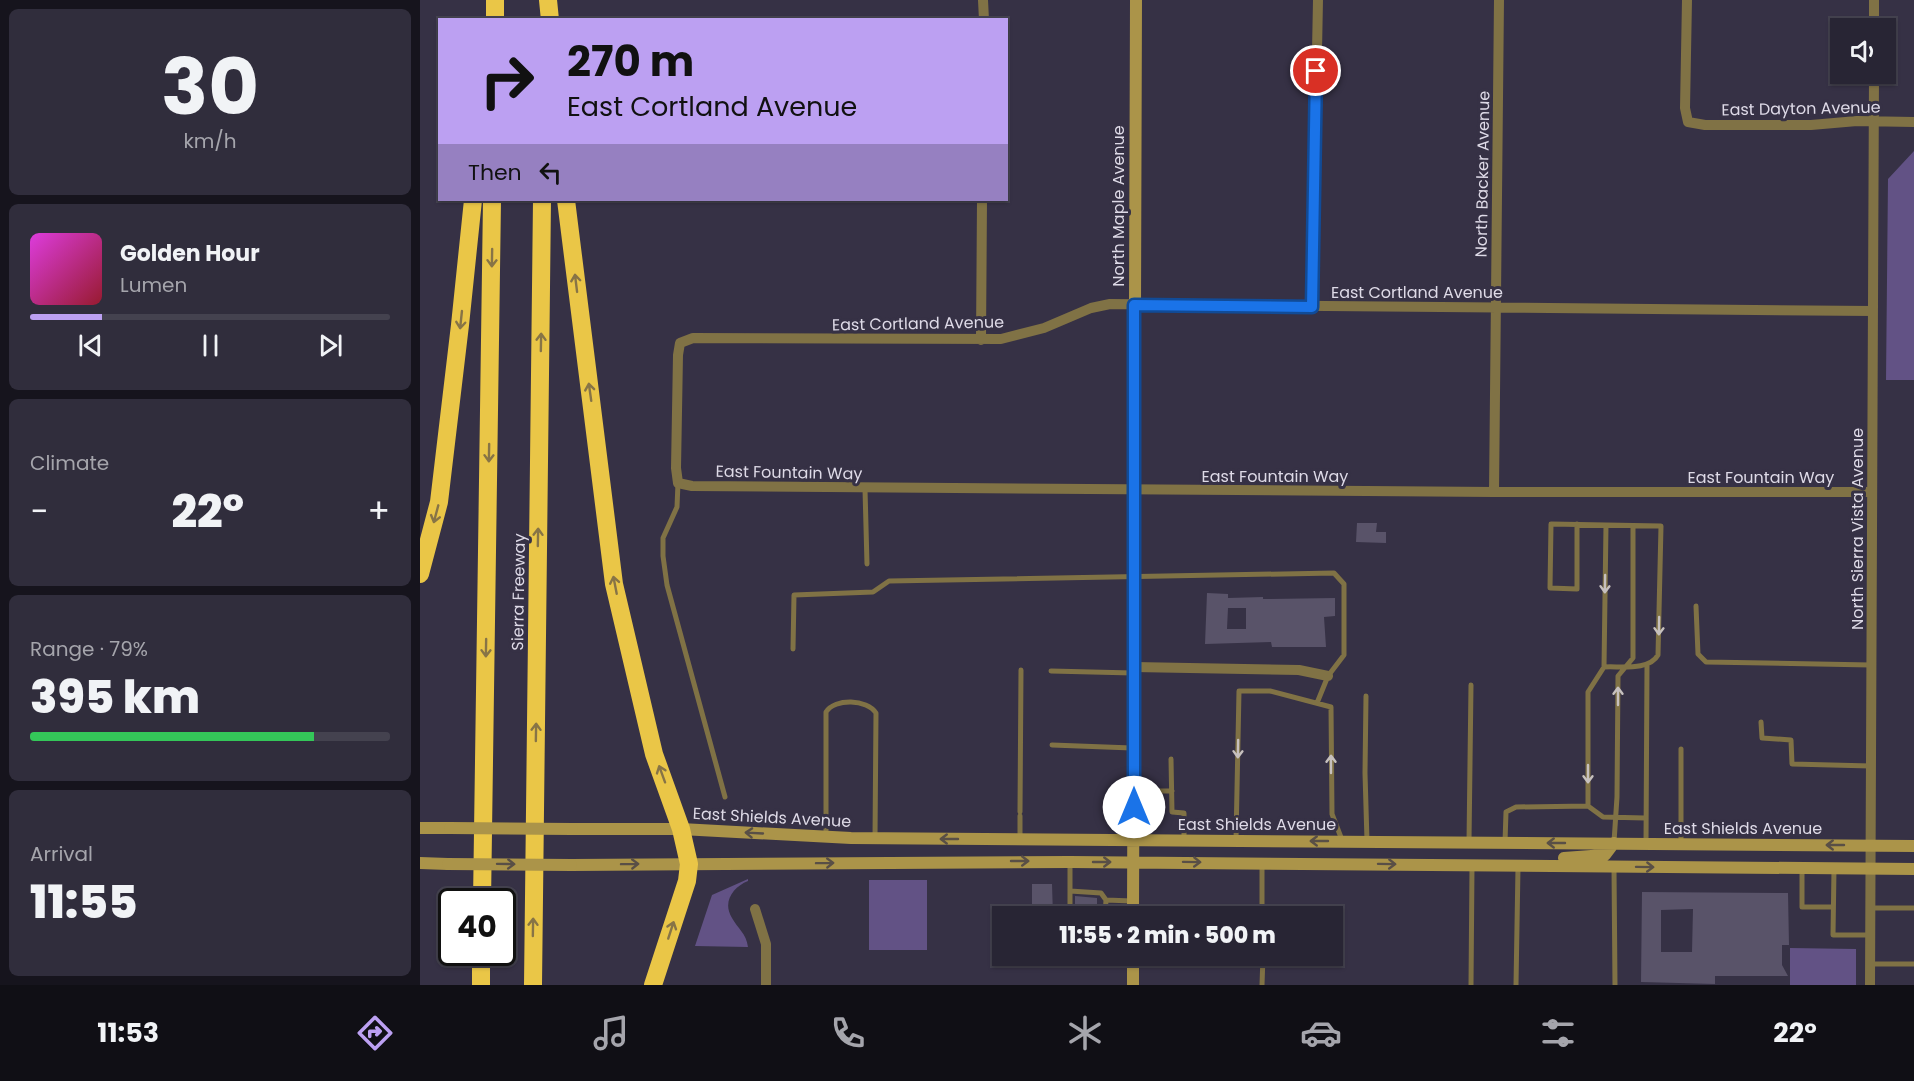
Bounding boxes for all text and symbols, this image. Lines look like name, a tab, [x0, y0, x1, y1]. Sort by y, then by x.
map controls	[1830, 18, 1896, 84]
button: sound	[1830, 18, 1896, 84]
text: 30	[161, 32, 259, 141]
text: 270 m	[567, 32, 694, 91]
icon: right	[468, 42, 546, 120]
pin	[1290, 45, 1341, 96]
icon: arrive	[1299, 54, 1332, 87]
text: East Cortland Avenue	[567, 88, 857, 125]
street label: North Backer Avenue	[1470, 90, 1495, 258]
street label: East Dayton Avenue	[1721, 96, 1881, 121]
street label: North Maple Avenue	[1107, 125, 1130, 287]
text: km/h	[183, 127, 237, 155]
icon: left	[534, 156, 567, 189]
text: Then	[468, 157, 522, 188]
text: Golden Hour	[120, 238, 260, 269]
one-way arrow	[486, 247, 497, 267]
text: Lumen	[120, 271, 187, 299]
one-way arrow	[570, 274, 581, 293]
street label: East Cortland Avenue	[1331, 281, 1503, 304]
one-way arrow	[455, 310, 466, 330]
street label: East Cortland Avenue	[832, 310, 1004, 336]
icon: previous	[74, 329, 107, 362]
icon: pause	[194, 329, 227, 362]
icon: next	[314, 329, 347, 362]
one-way arrow	[535, 332, 546, 352]
one-way arrow	[585, 382, 596, 402]
street label: North Sierra Vista Avenue	[1846, 428, 1869, 630]
one-way arrow	[483, 442, 494, 462]
text: Climate	[30, 449, 109, 477]
street label: East Fountain Way	[715, 460, 863, 485]
street label: East Fountain Way	[1202, 465, 1348, 488]
street label: East Fountain Way	[1688, 466, 1834, 489]
text: 22°	[171, 480, 244, 543]
text: −	[30, 488, 48, 535]
text: +	[367, 488, 390, 535]
one-way arrow	[429, 504, 441, 523]
one-way arrow	[532, 527, 544, 547]
street label: Sierra Freeway	[506, 533, 531, 651]
one-way arrow	[1599, 573, 1611, 593]
one-way arrow	[609, 576, 620, 596]
one-way arrow	[1653, 616, 1665, 636]
text: Range · 79%	[30, 635, 148, 663]
one-way arrow	[480, 637, 491, 657]
text: 395 km	[30, 666, 200, 729]
one-way arrow	[1612, 686, 1624, 706]
one-way arrow	[530, 722, 542, 742]
one-way arrow	[1232, 739, 1244, 759]
one-way arrow	[1325, 754, 1337, 774]
one-way arrow	[1582, 764, 1594, 784]
one-way arrow	[655, 766, 666, 784]
position arrow	[1102, 775, 1166, 839]
street label: East Shields Avenue	[692, 802, 852, 833]
street label: East Shields Avenue	[1178, 813, 1336, 836]
street label: East Shields Avenue	[1664, 817, 1822, 840]
one-way arrow	[745, 828, 765, 839]
one-way arrow	[940, 833, 960, 845]
one-way arrow	[1309, 835, 1329, 847]
one-way arrow	[1546, 837, 1566, 849]
one-way arrow	[1825, 839, 1845, 851]
text: Arrival	[30, 840, 93, 868]
one-way arrow	[1009, 855, 1029, 867]
one-way arrow	[1091, 856, 1111, 868]
one-way arrow	[1182, 856, 1202, 868]
one-way arrow	[814, 857, 834, 868]
one-way arrow	[496, 858, 516, 870]
one-way arrow	[619, 858, 639, 870]
one-way arrow	[1377, 858, 1397, 870]
one-way arrow	[1635, 861, 1655, 873]
text: 11:55	[30, 871, 137, 934]
speed limit sign: 40	[438, 888, 516, 966]
one-way arrow	[527, 917, 539, 937]
text: 11:55 · 2 min · 500 m	[1059, 920, 1276, 951]
one-way arrow	[667, 921, 678, 940]
icon: directions	[354, 1012, 396, 1054]
icon: music	[590, 1012, 632, 1054]
icon: phone	[827, 1012, 869, 1054]
icon: climate	[1064, 1012, 1106, 1054]
icon: car	[1300, 1012, 1342, 1054]
icon: filters	[1537, 1012, 1579, 1054]
text: 11:53	[97, 1014, 159, 1051]
text: 22°	[1773, 1014, 1817, 1051]

